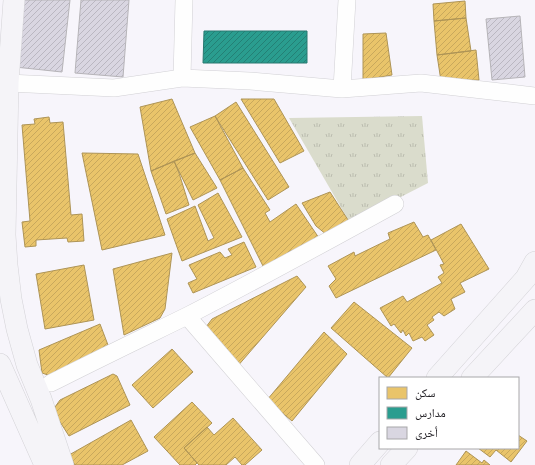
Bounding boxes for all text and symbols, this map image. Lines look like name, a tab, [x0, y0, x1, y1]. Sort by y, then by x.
legend	[379, 377, 519, 449]
text: سكن	[415, 385, 436, 400]
text: مدارس	[415, 405, 446, 420]
text: أخرى	[415, 425, 438, 440]

